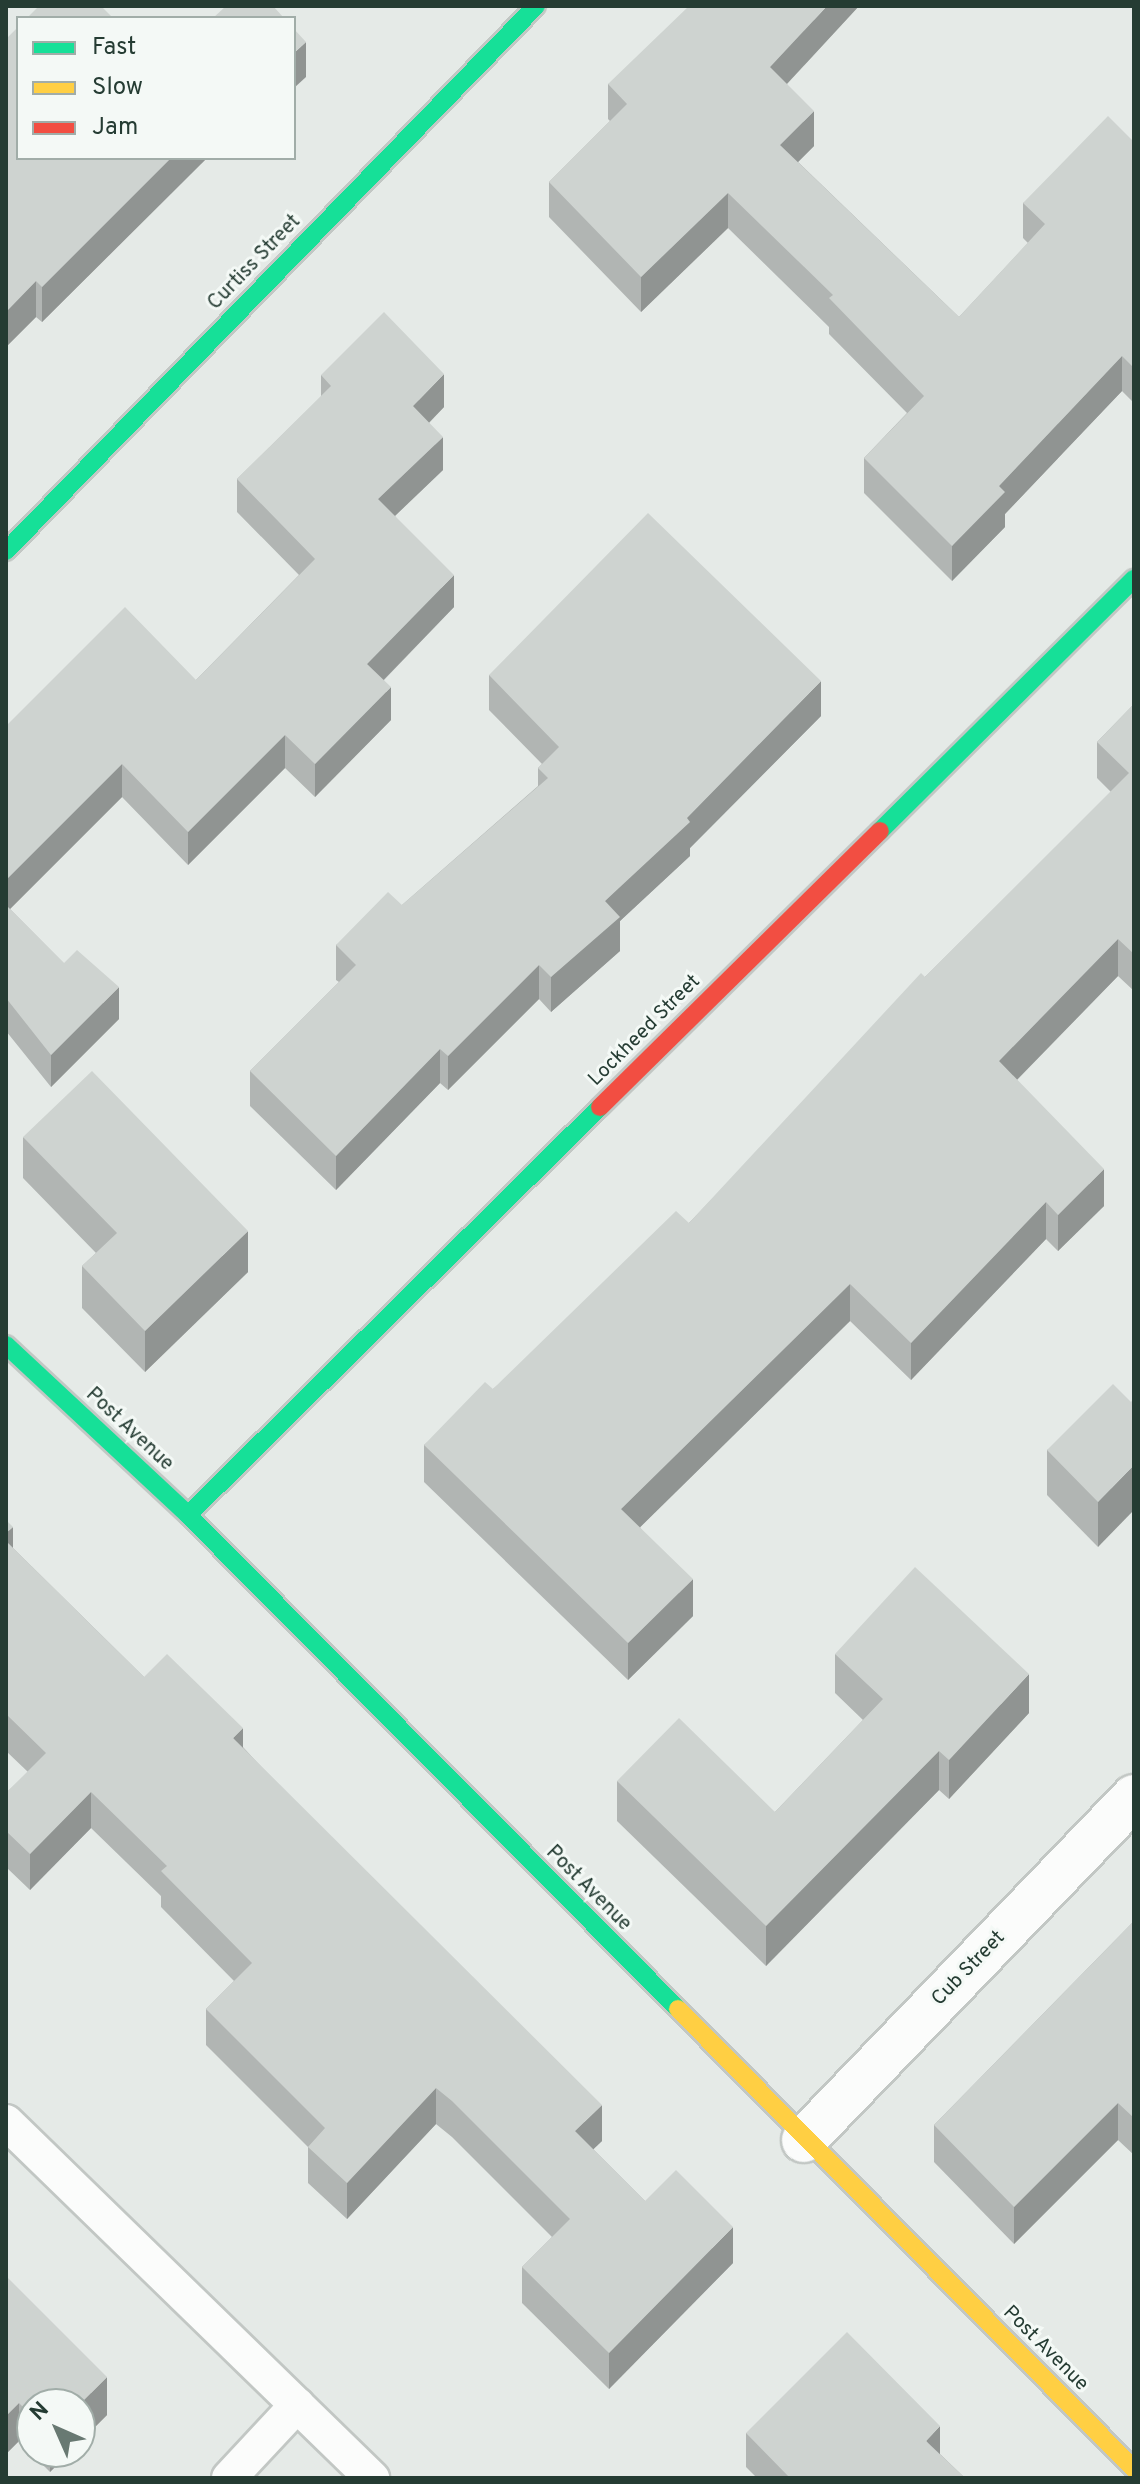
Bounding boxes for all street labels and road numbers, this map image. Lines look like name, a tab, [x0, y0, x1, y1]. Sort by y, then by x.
street label: Curtiss Street	[204, 210, 306, 316]
street label: Lockheed Street	[584, 970, 706, 1092]
street label: Post Avenue	[80, 1383, 178, 1477]
street label: Post Avenue	[540, 1841, 636, 1937]
street label: Cub Street	[927, 1926, 1011, 2012]
street label: Post Avenue	[997, 2301, 1093, 2397]

